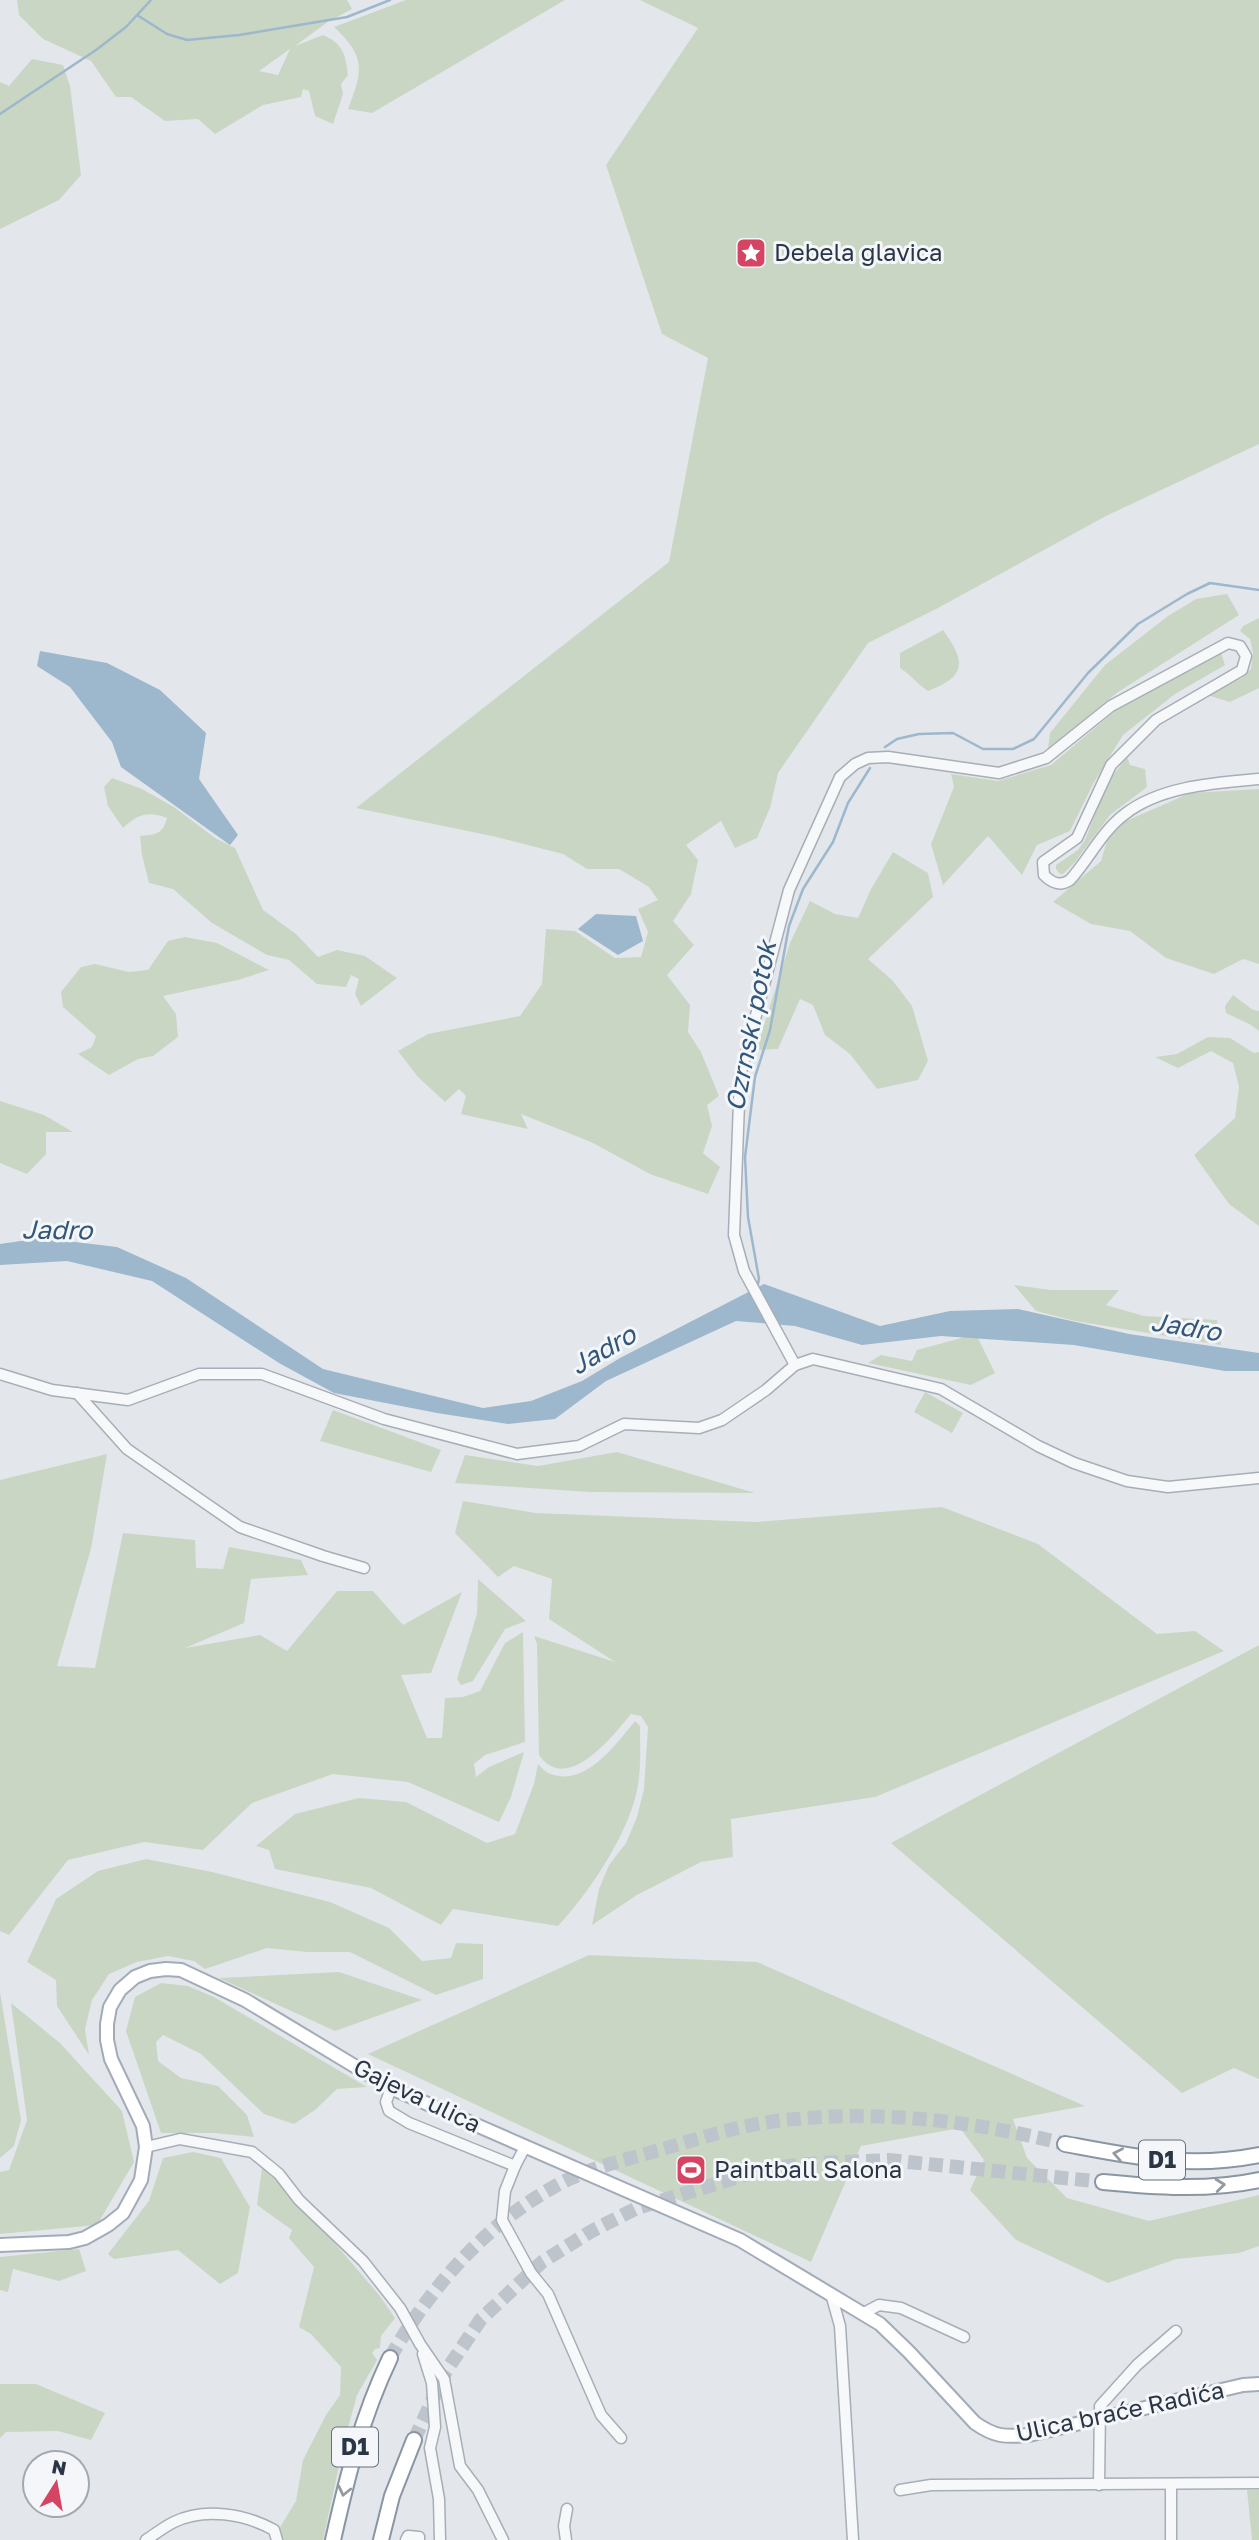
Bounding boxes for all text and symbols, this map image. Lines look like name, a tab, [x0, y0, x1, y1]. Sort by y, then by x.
place icon: Debela glavica	[734, 236, 768, 270]
place label: Debela glavica	[774, 237, 943, 266]
water label: Ozrnski potok	[719, 936, 783, 1114]
water label: Jadro	[21, 1213, 94, 1246]
water label: Jadro	[1149, 1306, 1225, 1348]
water label: Jadro	[564, 1318, 642, 1381]
street label: Gajeva ulica	[349, 2051, 486, 2138]
road number: D1	[1139, 2140, 1185, 2180]
one-way arrow	[1112, 2147, 1124, 2162]
sports icon: Paintball Salona	[674, 2153, 708, 2187]
place label: Paintball Salona	[714, 2154, 902, 2183]
one-way arrow	[1215, 2178, 1226, 2193]
street label: Ulica braće Radića	[1013, 2374, 1226, 2447]
road number: D1	[332, 2428, 378, 2466]
north arrow	[21, 2449, 91, 2519]
text: N	[50, 2454, 69, 2479]
one-way arrow	[338, 2485, 353, 2497]

